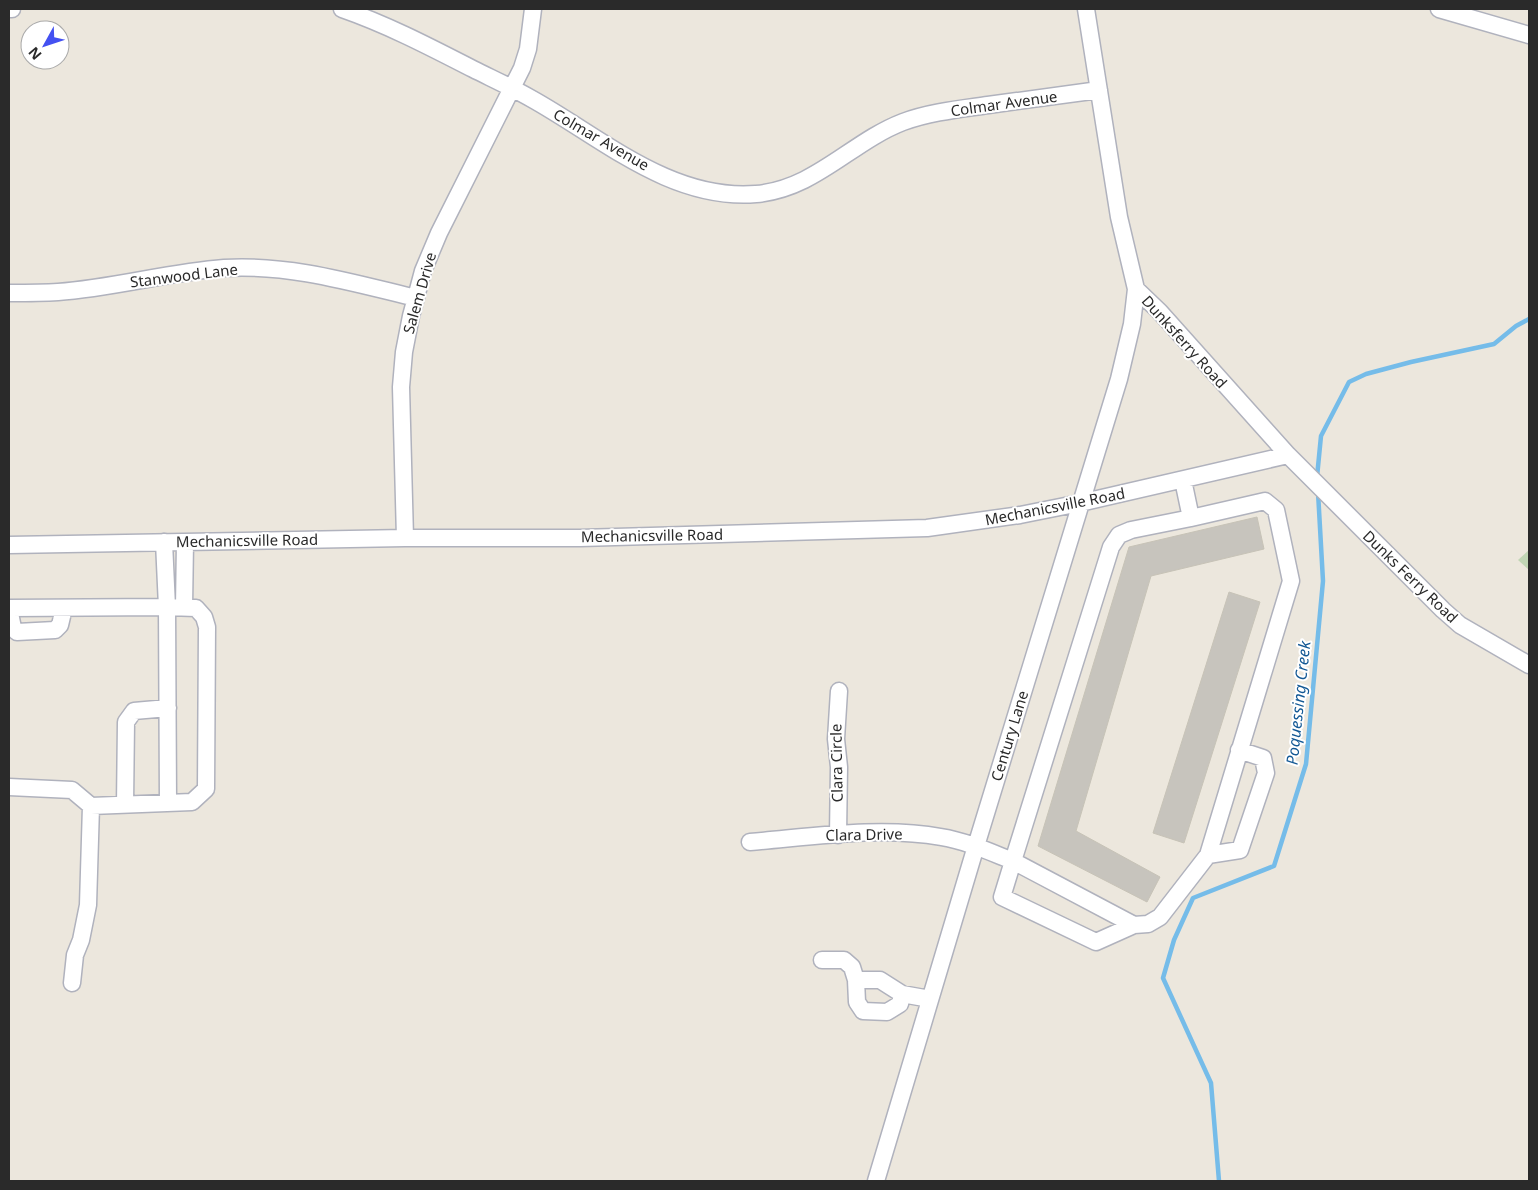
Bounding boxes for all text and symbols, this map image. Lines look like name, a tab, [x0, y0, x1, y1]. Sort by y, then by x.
north arrow	[20, 20, 70, 70]
text: N	[24, 43, 46, 64]
street label: Colmar Avenue	[949, 86, 1059, 120]
street label: Colmar Avenue	[550, 104, 653, 175]
street label: Salem Drive	[398, 250, 440, 336]
street label: Stanwood Lane	[129, 258, 239, 292]
street label: Dunksferry Road	[1138, 291, 1232, 392]
street label: Mechanicsville Road	[983, 483, 1126, 529]
street label: Mechanicsville Road	[581, 524, 723, 546]
street label: Dunks Ferry Road	[1359, 526, 1463, 627]
street label: Mechanicsville Road	[176, 529, 318, 551]
water label: Poquessing Creek	[1281, 639, 1316, 766]
street label: Century Lane	[986, 688, 1032, 783]
street label: Clara Circle	[825, 723, 847, 803]
street label: Clara Drive	[825, 823, 903, 845]

